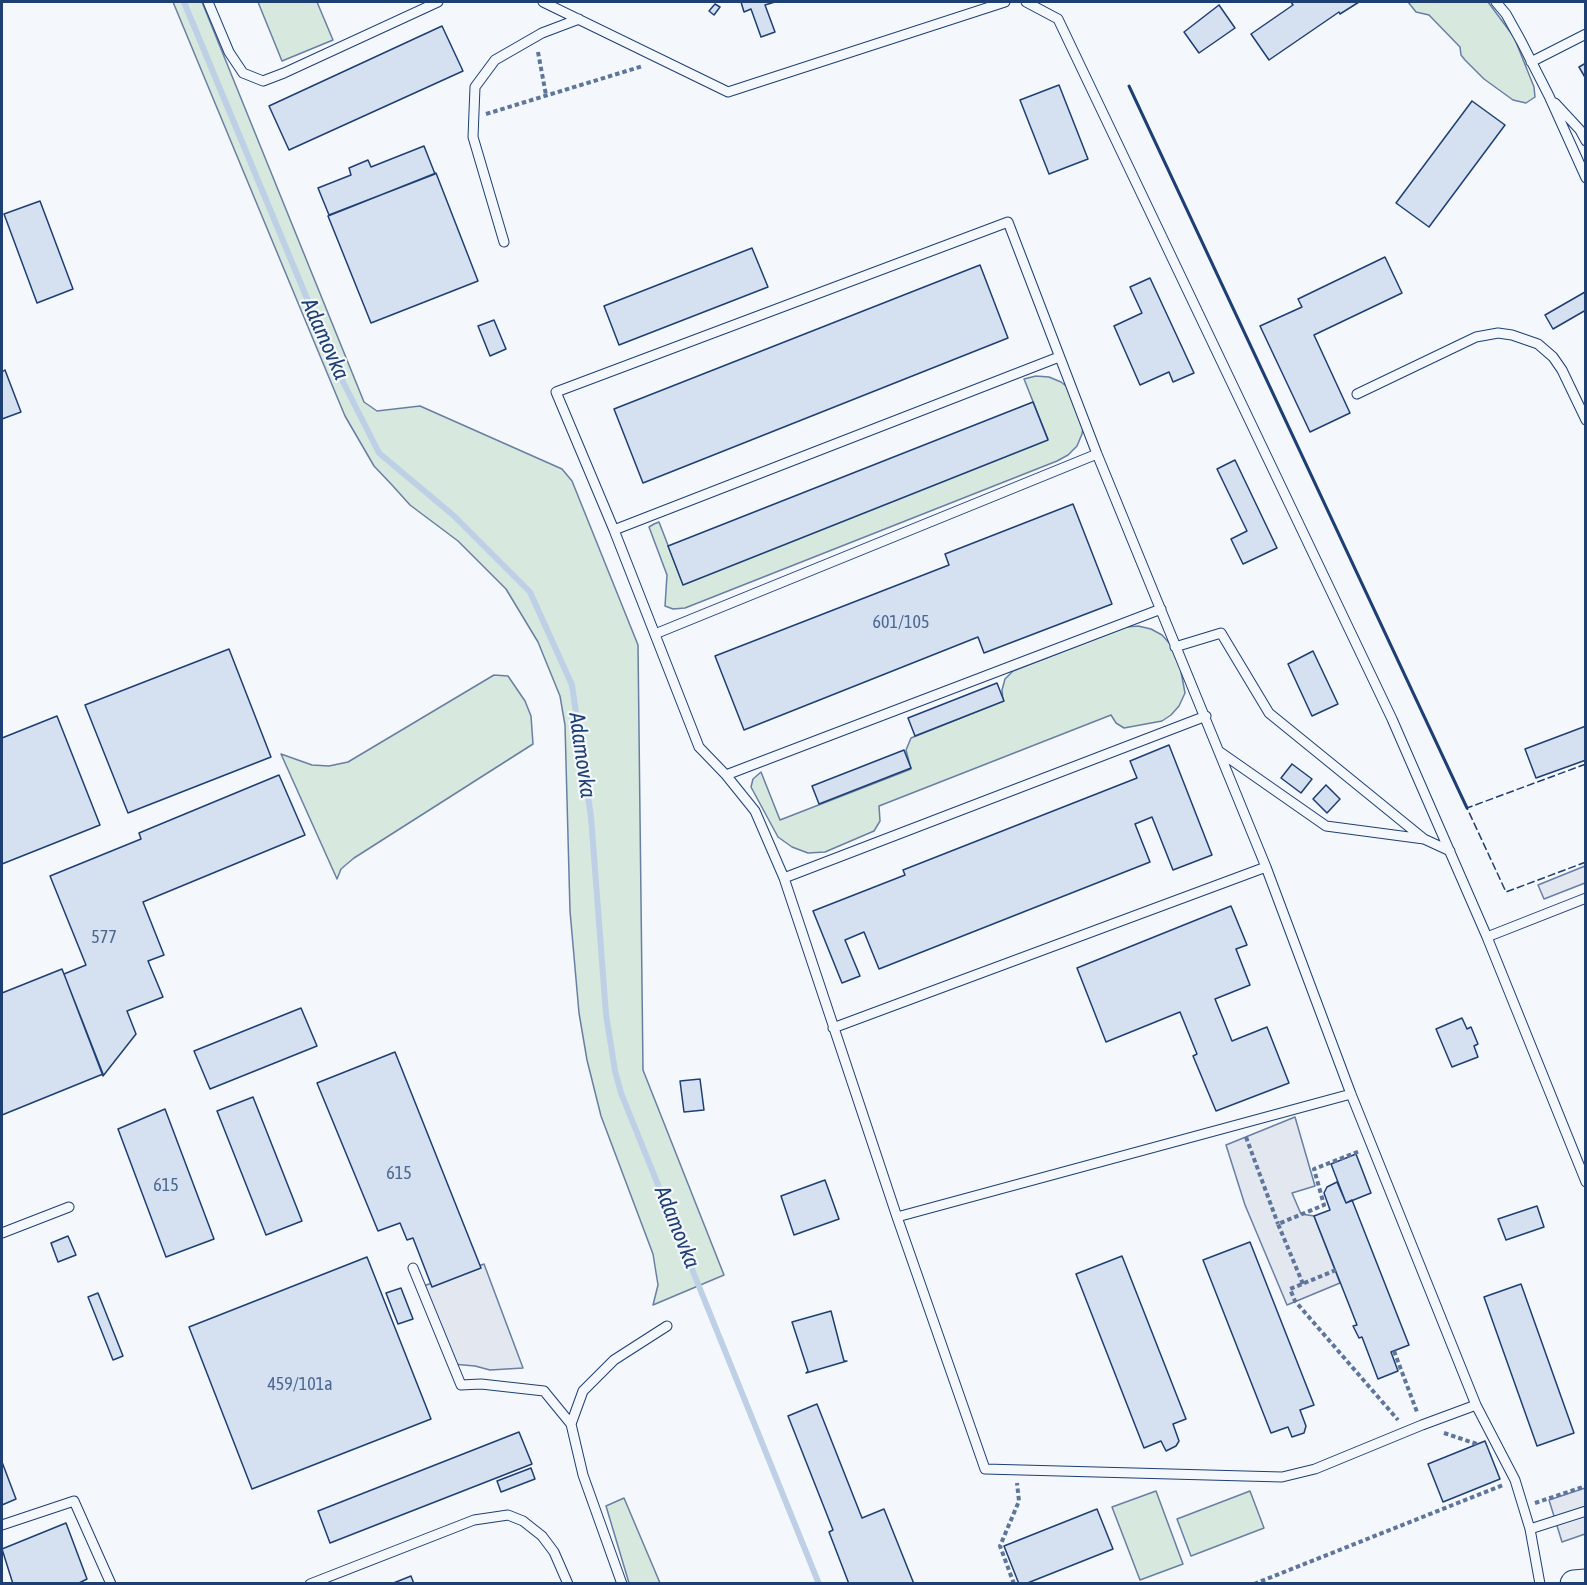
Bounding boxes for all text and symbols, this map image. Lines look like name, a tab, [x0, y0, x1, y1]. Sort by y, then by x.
water label: Adamovka	[295, 294, 355, 384]
house number: 601/105	[873, 611, 929, 633]
water label: Adamovka	[563, 711, 601, 799]
house number: 577	[91, 926, 117, 948]
house number: 615	[386, 1162, 412, 1184]
house number: 615	[153, 1174, 179, 1196]
water label: Adamovka	[649, 1182, 705, 1272]
house number: 459/101a	[267, 1373, 333, 1395]

